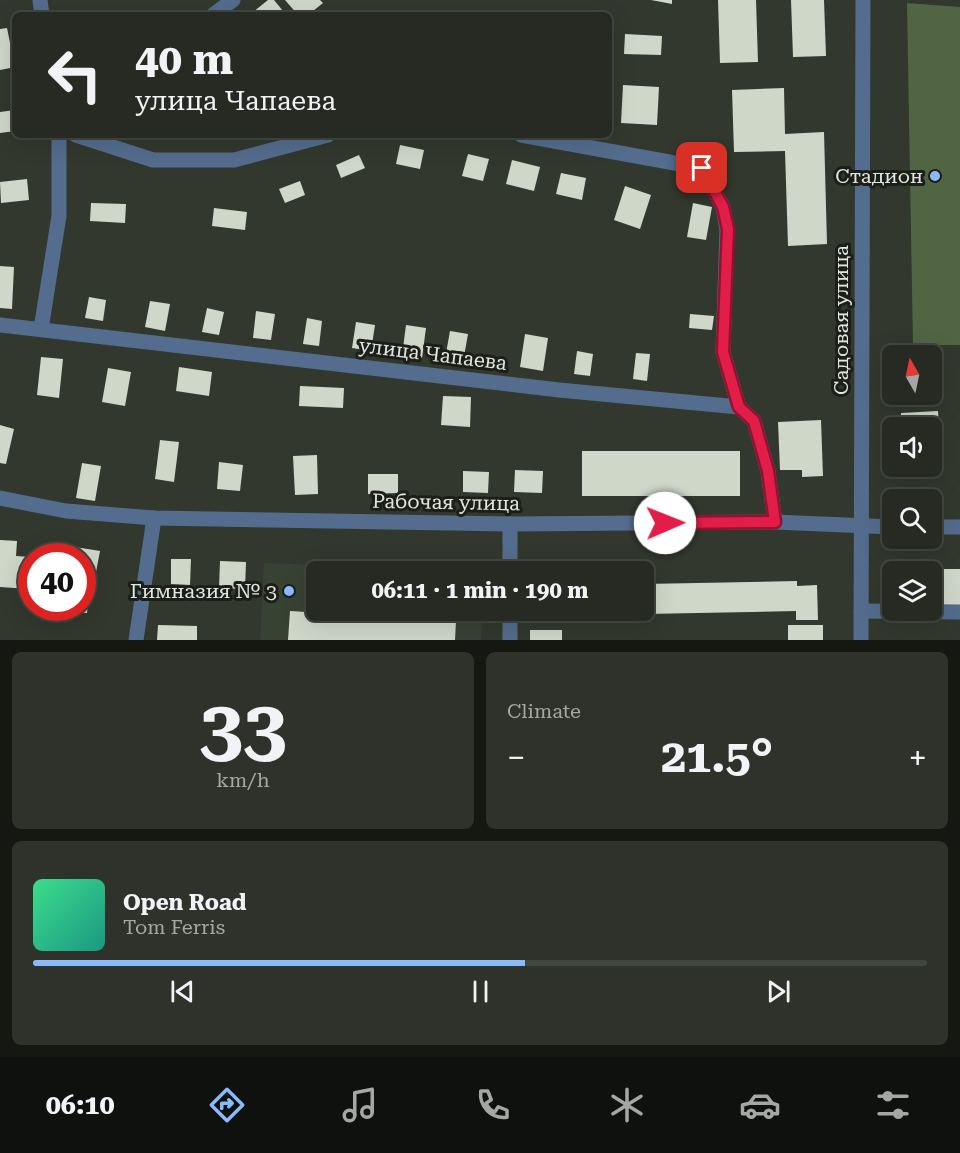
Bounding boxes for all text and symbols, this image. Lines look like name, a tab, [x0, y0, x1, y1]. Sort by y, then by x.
text: 40 m	[135, 35, 233, 84]
icon: left	[36, 36, 114, 114]
text: улица Чапаева	[135, 85, 336, 117]
pin	[676, 142, 727, 193]
icon: arrive	[685, 151, 718, 184]
place label: Стадион	[835, 164, 923, 188]
marker: Стадион	[928, 169, 942, 183]
street label: Садовая улица	[829, 245, 853, 395]
street label: улица Чапаева	[358, 333, 509, 375]
north arrow	[882, 345, 942, 405]
map controls	[882, 345, 942, 621]
button: sound	[882, 417, 942, 477]
street label: Рабочая улица	[372, 489, 520, 515]
button: search	[882, 489, 942, 549]
position arrow	[633, 491, 697, 555]
speed limit sign: 40	[18, 543, 96, 621]
button: layers	[882, 561, 942, 621]
text: 06:11 · 1 min · 190 m	[371, 578, 589, 603]
place label: Гимназия № 3	[130, 579, 277, 603]
marker: Гимназия № 3	[282, 584, 296, 598]
text: 33	[199, 683, 287, 774]
text: Climate	[507, 699, 581, 723]
text: 21.5°	[661, 730, 773, 783]
text: −	[507, 738, 525, 777]
text: +	[909, 738, 927, 777]
text: km/h	[216, 768, 270, 792]
text: Open Road	[123, 890, 246, 915]
text: Tom Ferris	[123, 915, 225, 939]
icon: previous	[166, 975, 199, 1008]
icon: pause	[464, 975, 497, 1008]
icon: next	[762, 975, 795, 1008]
icon: directions	[206, 1084, 248, 1126]
icon: music	[339, 1084, 381, 1126]
icon: phone	[472, 1084, 514, 1126]
icon: climate	[606, 1084, 648, 1126]
icon: car	[739, 1084, 781, 1126]
icon: filters	[872, 1084, 914, 1126]
text: 06:10	[46, 1089, 115, 1121]

